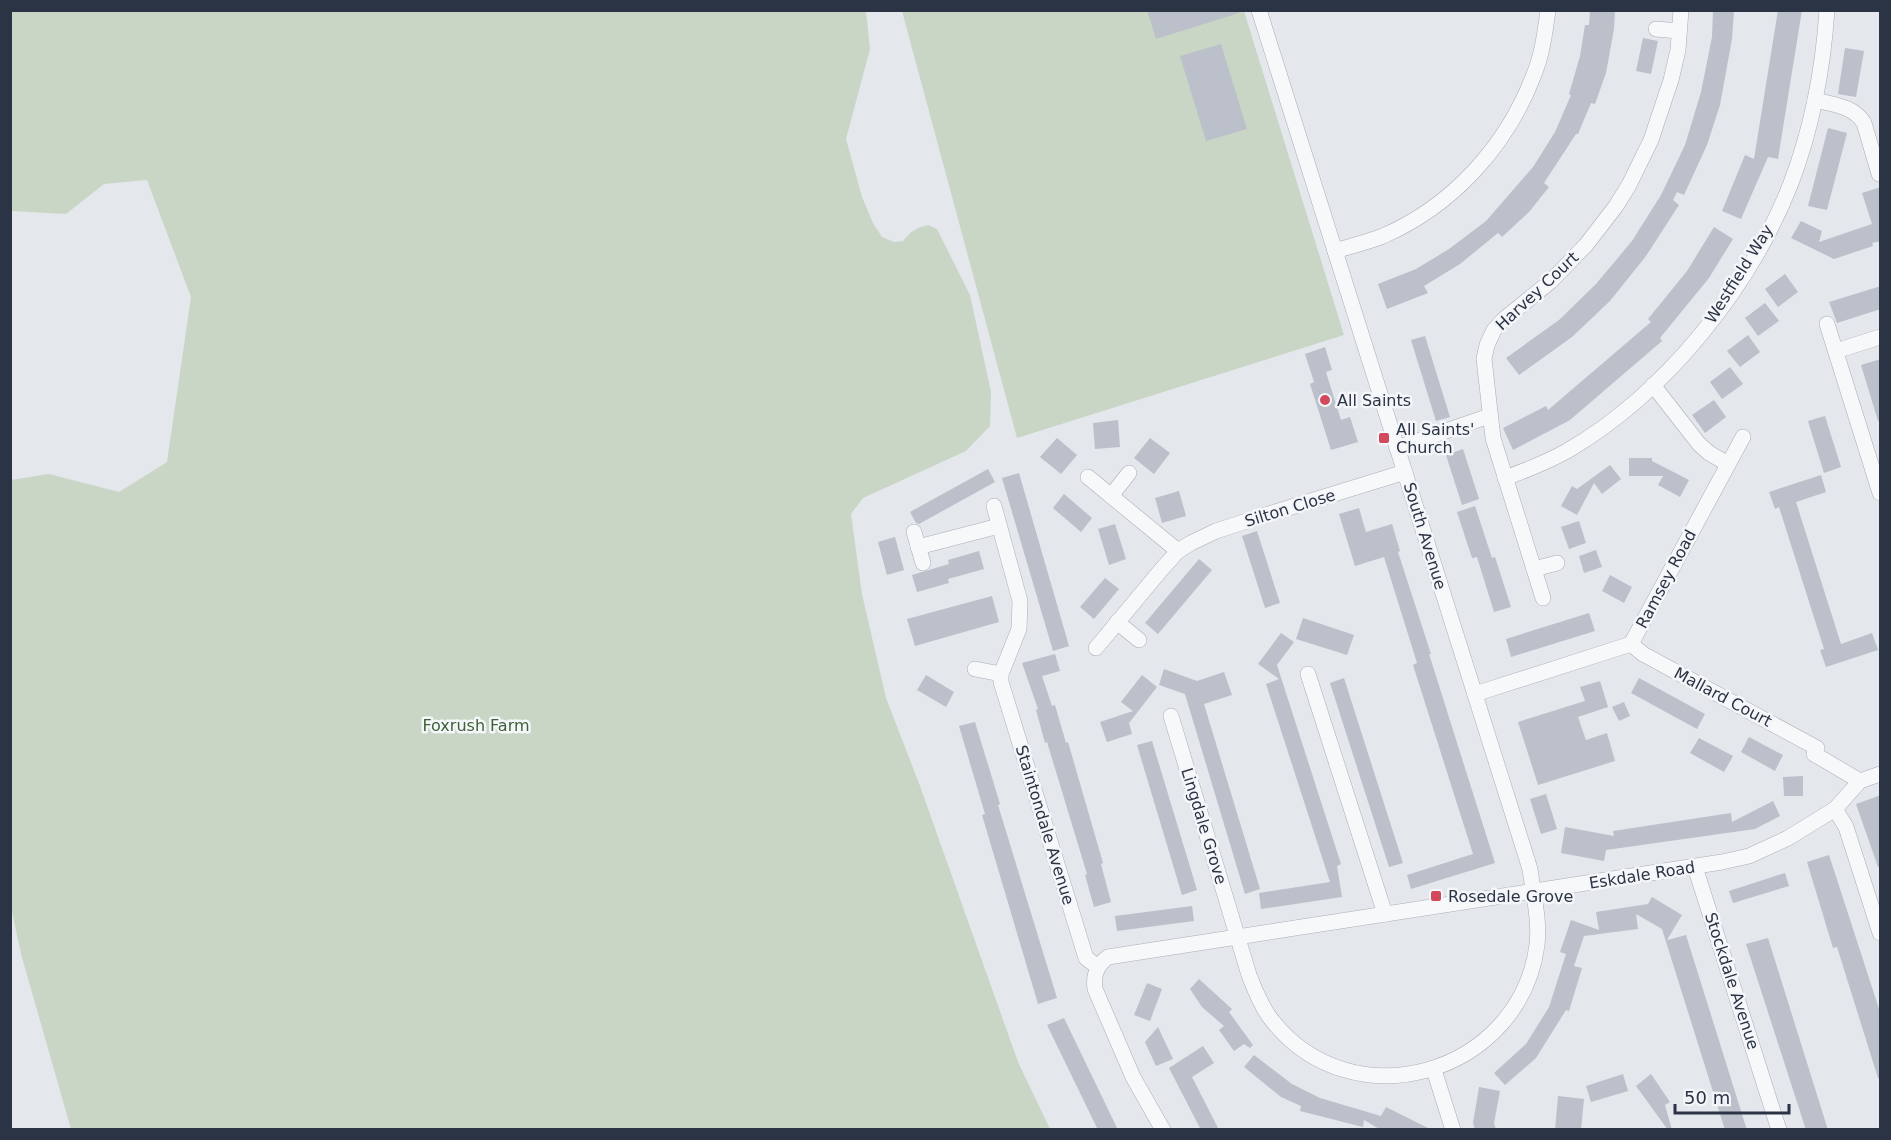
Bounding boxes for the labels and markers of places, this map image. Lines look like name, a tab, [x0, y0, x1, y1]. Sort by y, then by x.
place label: All Saints	[1337, 391, 1411, 410]
marker: All Saints	[1318, 393, 1332, 407]
place label: All Saints' Church	[1396, 420, 1474, 457]
marker: All Saints' Church	[1377, 431, 1391, 445]
place label: Rosedale Grove	[1448, 887, 1573, 906]
marker: Rosedale Grove	[1429, 889, 1443, 903]

